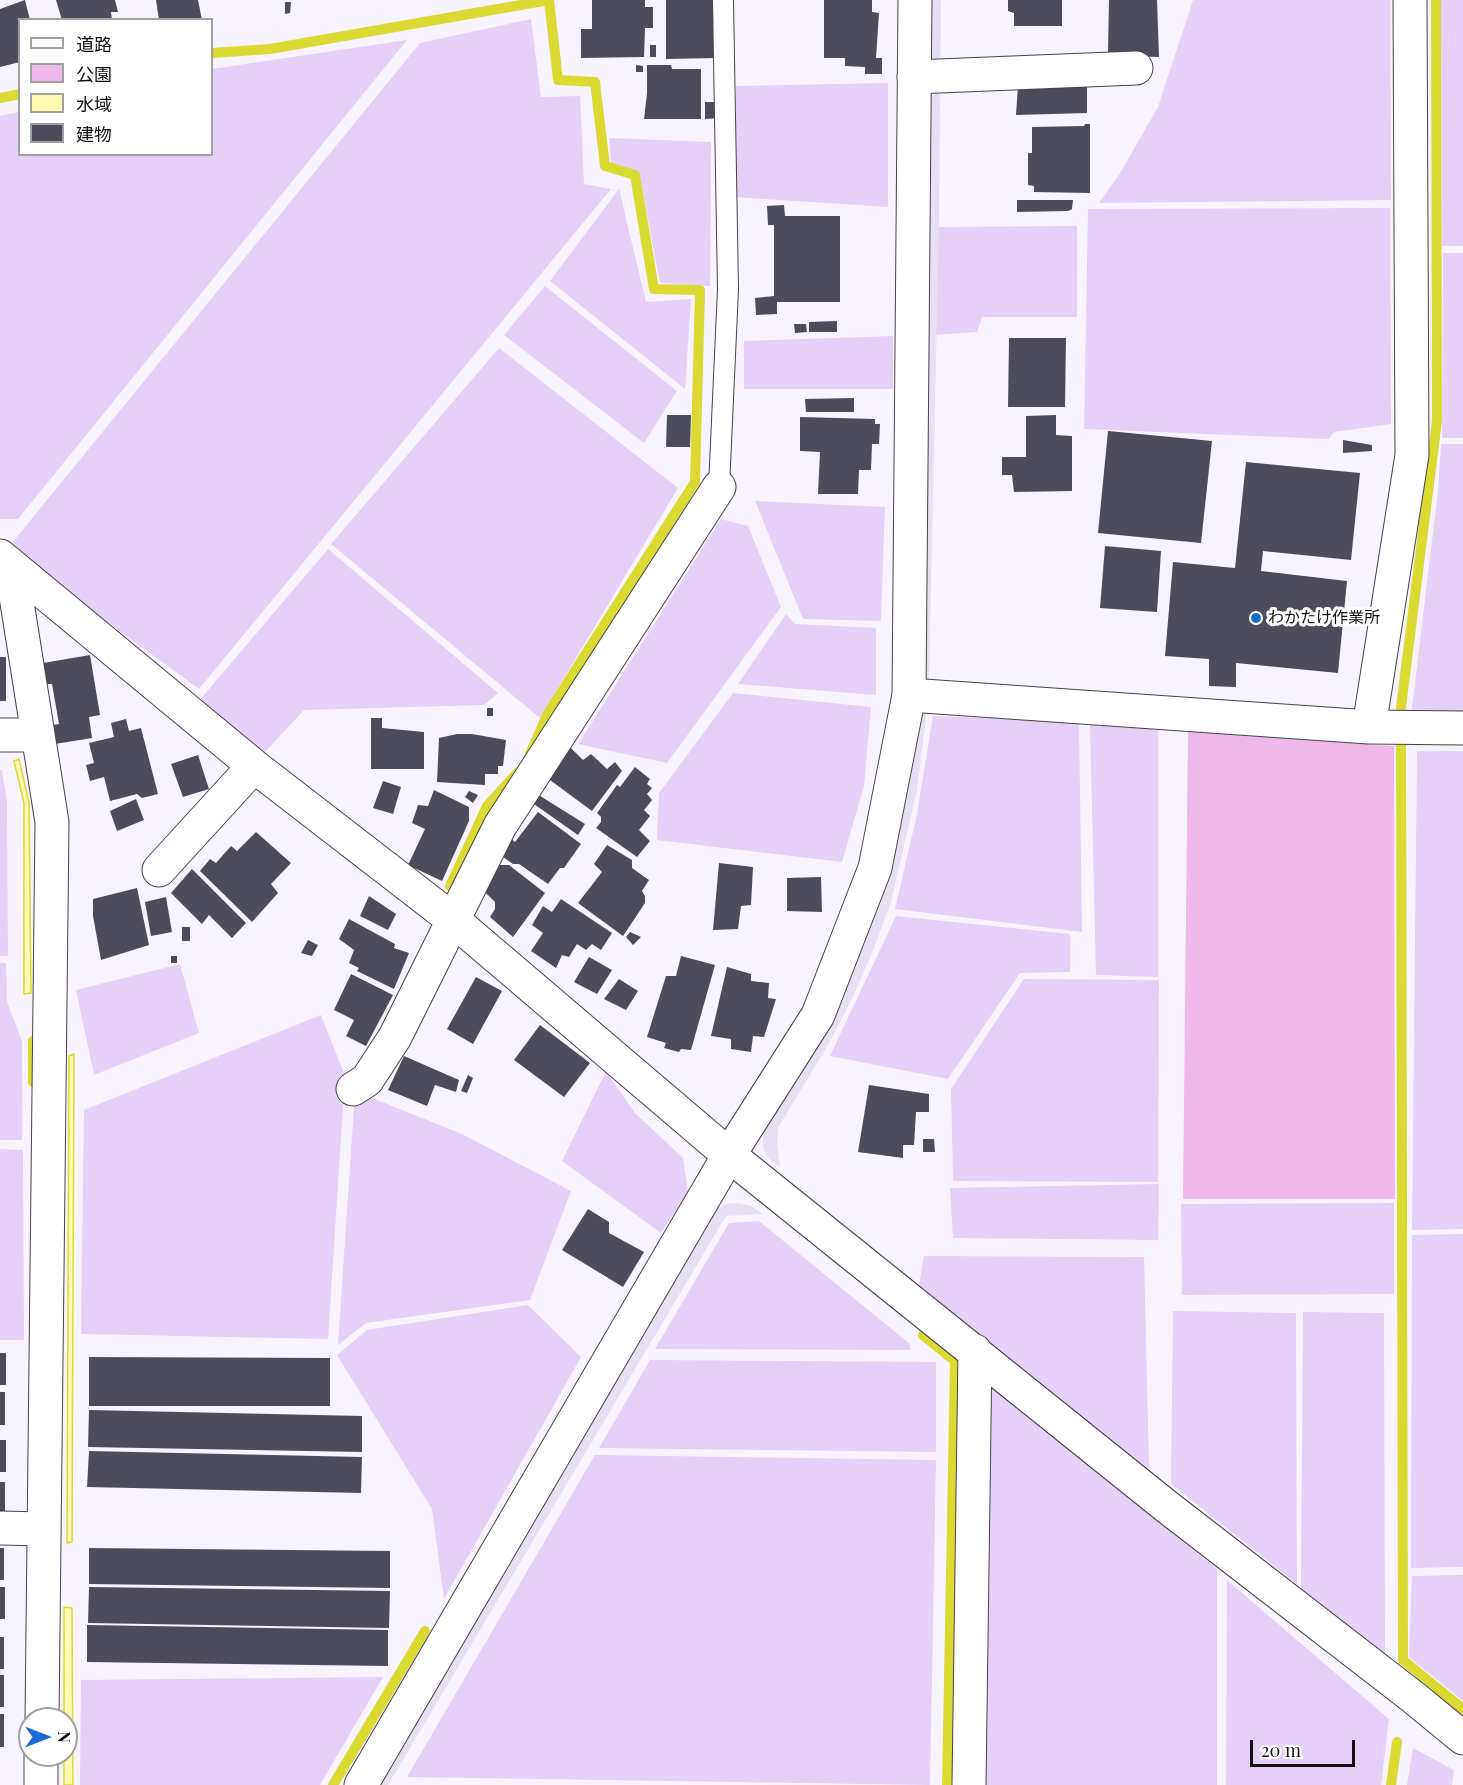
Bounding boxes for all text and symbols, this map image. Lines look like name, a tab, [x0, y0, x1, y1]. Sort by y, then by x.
legend	[18, 18, 213, 156]
text: 道路	[76, 32, 112, 56]
text: 公園	[76, 62, 112, 86]
text: 水域	[76, 92, 112, 116]
text: 建物	[76, 122, 112, 146]
place label: わかたけ作業所	[1268, 608, 1380, 628]
marker: わかたけ作業所	[1249, 611, 1263, 625]
north arrow	[18, 1707, 78, 1767]
scale bar	[1253, 1728, 1358, 1766]
text: N	[54, 1731, 75, 1743]
text: 20 m	[1261, 1738, 1301, 1762]

